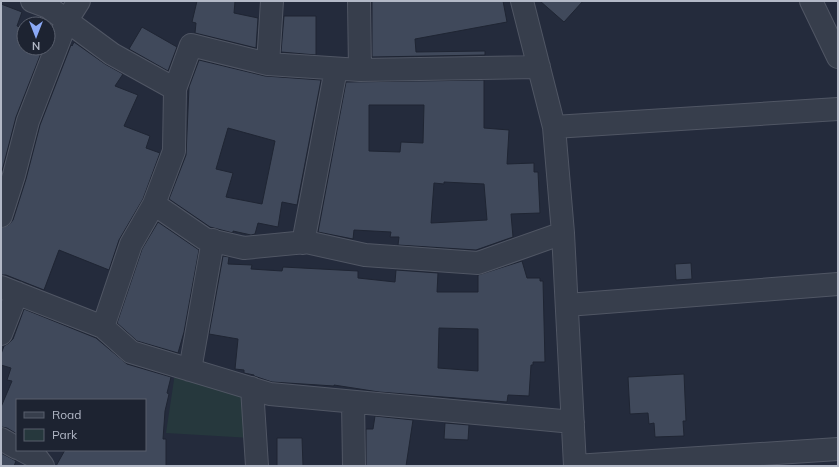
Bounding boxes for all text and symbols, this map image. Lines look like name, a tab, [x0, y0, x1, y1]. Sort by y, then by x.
north arrow	[16, 16, 56, 56]
text: N	[32, 39, 40, 53]
legend	[16, 399, 146, 451]
text: Road	[52, 407, 81, 422]
text: Park	[52, 427, 78, 442]

